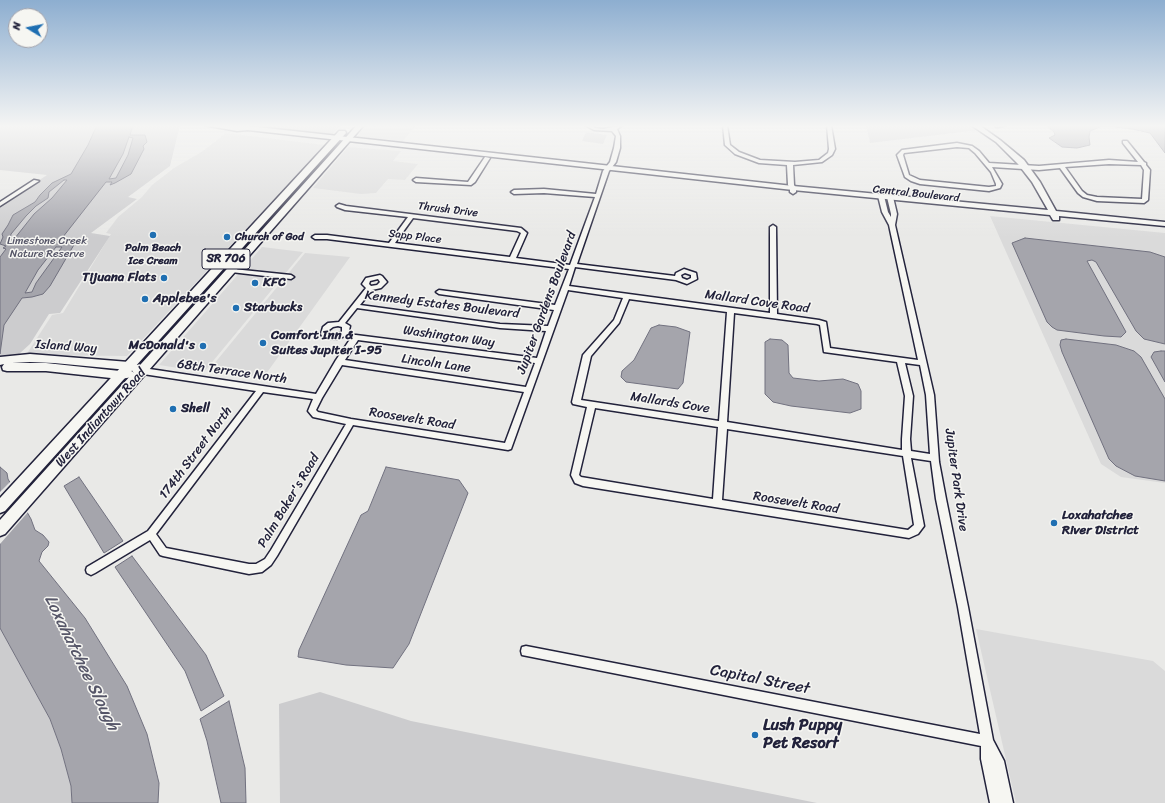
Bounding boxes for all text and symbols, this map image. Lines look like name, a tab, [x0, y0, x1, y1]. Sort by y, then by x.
north arrow	[8, 8, 48, 48]
text: N	[7, 21, 27, 31]
street label: Central Boulevard	[872, 183, 960, 205]
street label: Thrush Drive	[417, 200, 479, 220]
street label: Sapp Place	[388, 227, 442, 247]
marker: Palm Beach Ice Cream	[148, 230, 158, 240]
place label: Church of God	[235, 230, 304, 244]
street label: Jupiter Gardens Boulevard	[514, 230, 580, 376]
marker: Church of God	[222, 232, 232, 242]
park label: Limestone Creek Nature Reserve	[7, 234, 87, 260]
place label: Palm Beach Ice Cream	[125, 241, 181, 267]
road number: SR 706	[202, 249, 250, 269]
place label: Tijuana Flats	[82, 270, 156, 286]
marker: Tijuana Flats	[159, 273, 169, 283]
place label: KFC	[263, 275, 286, 291]
marker: KFC	[250, 278, 260, 288]
street label: Mallard Cove Road	[704, 287, 810, 317]
street label: Kennedy Estates Boulevard	[364, 288, 520, 322]
place label: Applebee's	[153, 291, 217, 307]
marker: Applebee's	[140, 294, 150, 304]
place label: Starbucks	[244, 300, 302, 316]
marker: Starbucks	[231, 303, 241, 313]
street label: Washington Way	[402, 323, 496, 351]
place label: Comfort Inn & Suites Jupiter I-95	[271, 328, 382, 359]
street label: Island Way	[35, 337, 97, 357]
place label: McDonald's	[129, 338, 195, 354]
marker: Comfort Inn & Suites Jupiter I-95	[258, 338, 268, 348]
marker: McDonald's	[198, 341, 208, 351]
street label: Lincoln Lane	[400, 351, 472, 377]
street label: 68th Terrace North	[176, 357, 288, 387]
street label: West Indiantown Road	[53, 365, 149, 471]
street label: Mallards Cove	[629, 389, 711, 417]
place label: Shell	[181, 401, 210, 417]
street label: 174th Street North	[156, 404, 236, 502]
marker: Shell	[168, 404, 178, 414]
street label: Roosevelt Road	[368, 405, 456, 433]
street label: Jupiter Park Drive	[941, 428, 971, 532]
street label: Palm Baker's Road	[255, 451, 323, 551]
street label: Roosevelt Road	[752, 489, 840, 517]
place label: Loxahatchee River District	[1062, 508, 1139, 539]
marker: Loxahatchee River District	[1049, 518, 1059, 528]
water label: Loxahatchee Slough	[39, 592, 123, 734]
street label: Capital Street	[709, 661, 811, 699]
place label: Lush Puppy Pet Resort	[763, 716, 842, 754]
marker: Lush Puppy Pet Resort	[750, 730, 760, 740]

